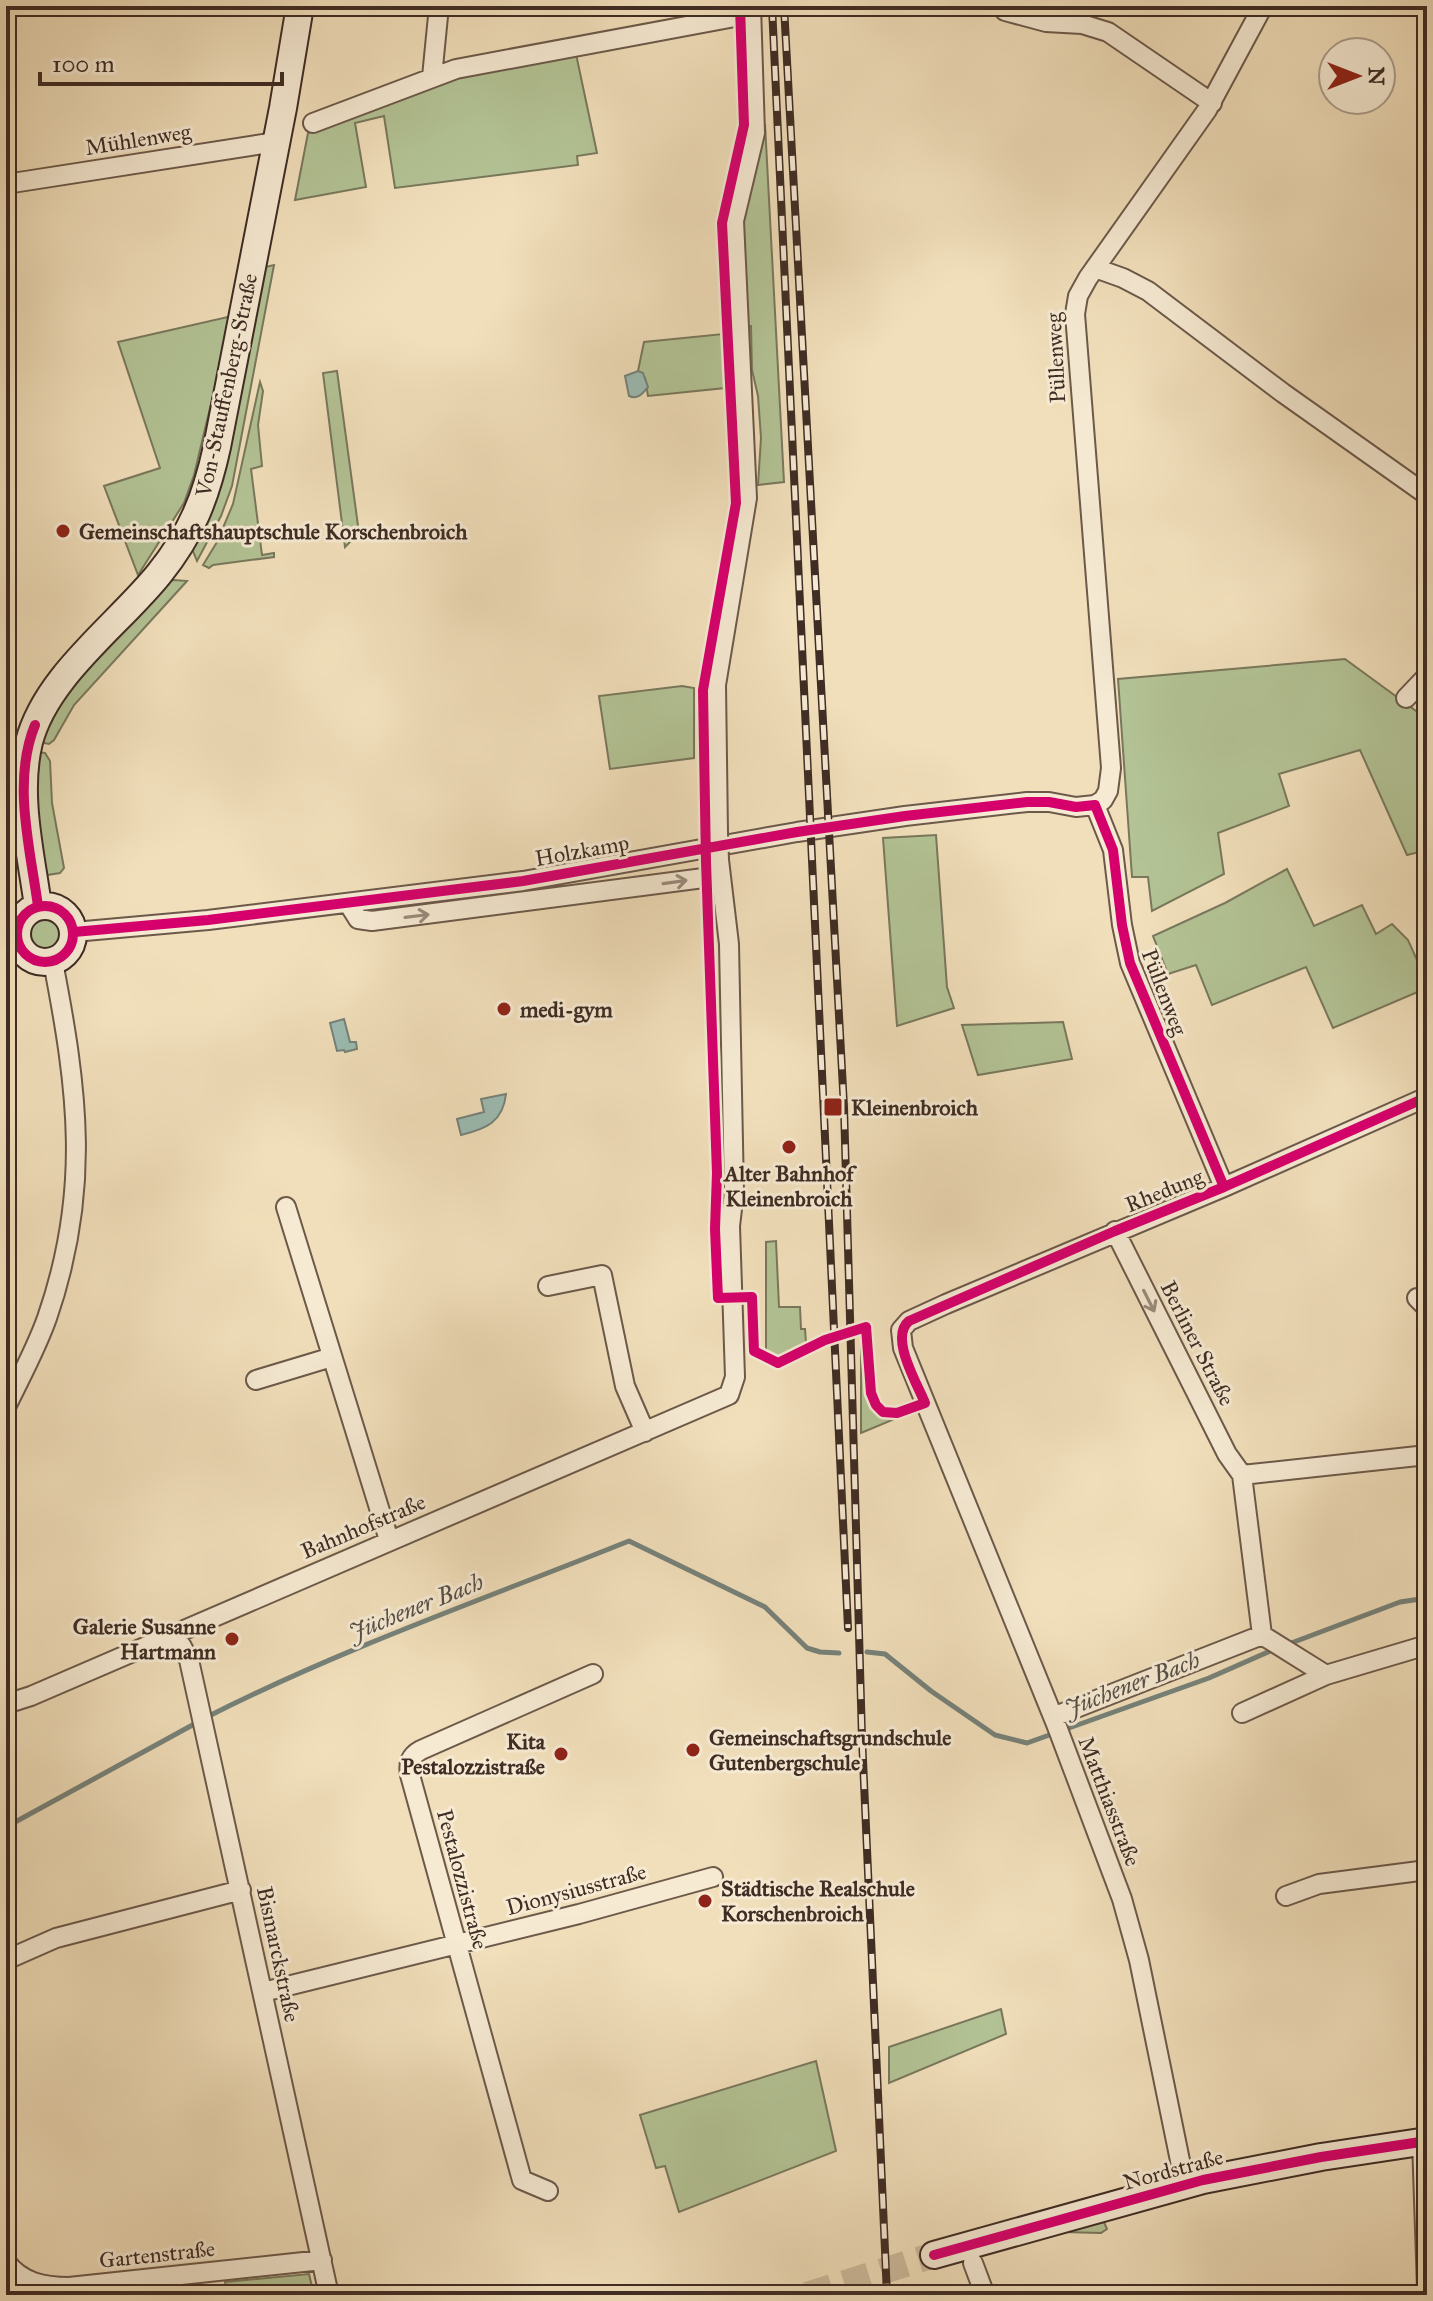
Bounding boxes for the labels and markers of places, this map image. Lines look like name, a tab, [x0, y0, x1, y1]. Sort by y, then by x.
place label: Gemeinschaftshauptschule Korschenbroich	[79, 518, 468, 545]
marker: Gemeinschaftshauptschule Korschenbroich	[54, 522, 72, 540]
place label: medi-gym	[519, 996, 613, 1023]
marker: medi-gym	[495, 1000, 513, 1018]
place label: Kleinenbroich	[851, 1094, 979, 1121]
marker: Kleinenbroich	[822, 1096, 844, 1118]
marker: Alter Bahnhof Kleinenbroich	[780, 1138, 798, 1156]
place label: Alter Bahnhof Kleinenbroich	[722, 1160, 857, 1212]
place label: Galerie Susanne Hartmann	[73, 1613, 216, 1665]
marker: Galerie Susanne Hartmann	[223, 1630, 241, 1648]
place label: Gemeinschaftsgrundschule Gutenbergschule	[709, 1724, 951, 1776]
place label: Kita Pestalozzistraße	[401, 1728, 546, 1780]
marker: Gemeinschaftsgrundschule Gutenbergschule	[684, 1741, 702, 1759]
marker: Kita Pestalozzistraße	[552, 1745, 570, 1763]
place label: Städtische Realschule Korschenbroich	[721, 1875, 915, 1927]
marker: Städtische Realschule Korschenbroich	[696, 1892, 714, 1910]

